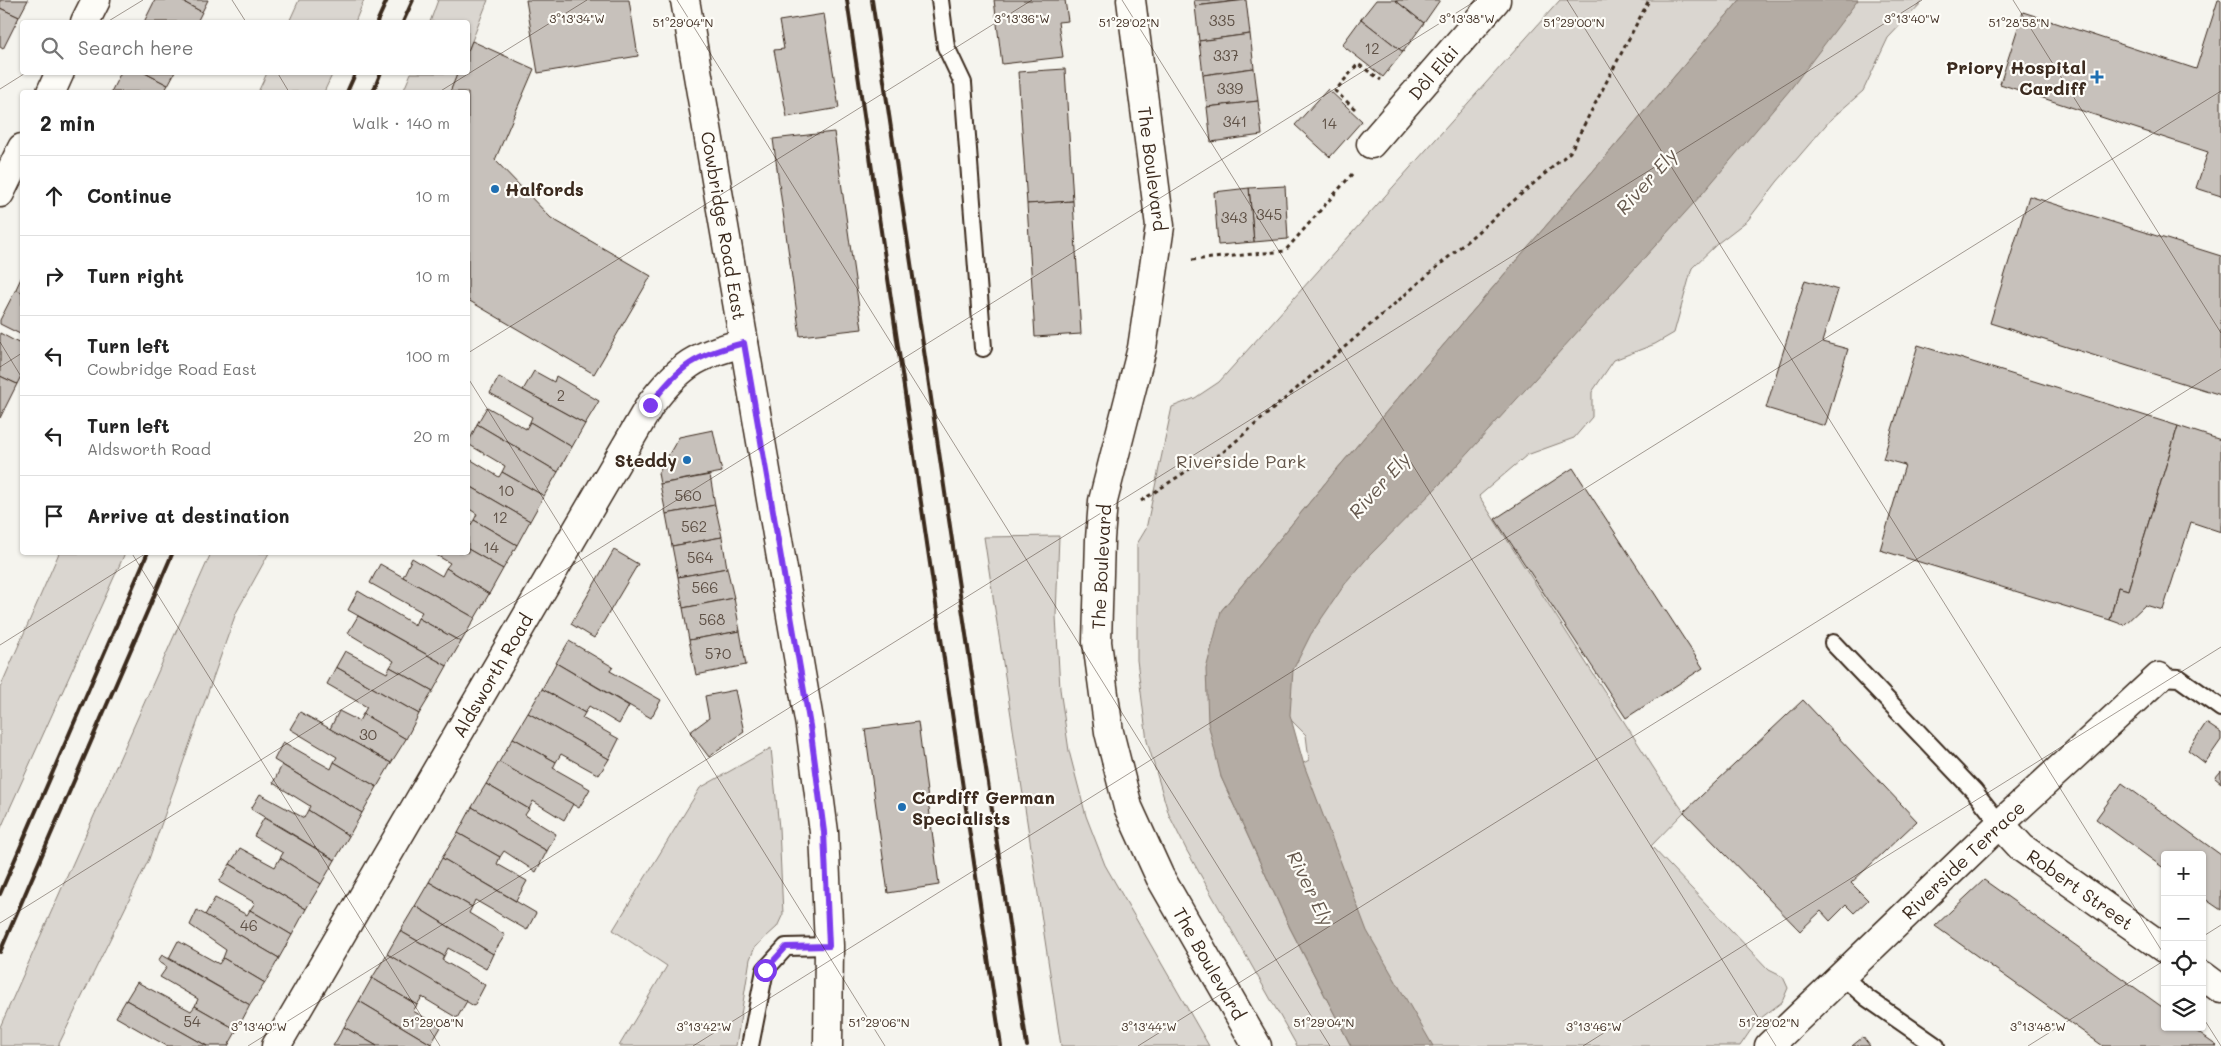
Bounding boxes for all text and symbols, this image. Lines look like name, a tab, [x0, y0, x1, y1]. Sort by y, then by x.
text: 3°13'34"W	[549, 10, 605, 26]
text: 3°13'36"W	[994, 10, 1050, 26]
house number: 335	[1209, 10, 1235, 30]
text: 3°13'38"W	[1439, 10, 1495, 26]
text: 3°13'40"W	[1884, 10, 1940, 26]
text: 51°29'04"N	[653, 14, 713, 30]
text: 51°29'02"N	[1099, 14, 1159, 30]
text: 51°29'00"N	[1543, 14, 1605, 30]
text: 51°28'58"N	[1989, 14, 2049, 30]
search box	[20, 20, 470, 75]
icon: search	[38, 34, 66, 62]
text: Search here	[78, 35, 194, 60]
house number: 12	[1364, 38, 1380, 58]
street label: Dôl Elài	[1403, 40, 1464, 105]
house number: 337	[1213, 45, 1239, 65]
place label: Priory Hospital Cardiff	[1946, 55, 2086, 100]
marker: Priory Hospital Cardiff	[2090, 70, 2104, 84]
house number: 339	[1217, 78, 1243, 98]
street label: The Boulevard	[1133, 105, 1173, 233]
text: 2 min	[40, 109, 95, 136]
house number: 341	[1223, 111, 1247, 131]
text: Walk · 140 m	[352, 112, 450, 133]
house number: 14	[1321, 113, 1337, 133]
street label: Cowbridge Road East	[696, 129, 752, 322]
water label: River Ely	[1610, 142, 1682, 219]
place label: Halfords	[505, 177, 584, 201]
icon: ahead	[40, 182, 68, 210]
text: Continue	[87, 183, 172, 208]
marker: Halfords	[489, 183, 501, 195]
text: 10 m	[415, 185, 450, 206]
house number: 345	[1256, 204, 1282, 224]
house number: 343	[1221, 207, 1247, 227]
icon: right	[40, 262, 68, 290]
text: Turn right	[87, 263, 184, 288]
text: 10 m	[415, 265, 450, 286]
text: Turn left	[87, 333, 170, 358]
icon: left	[40, 342, 68, 370]
text: 100 m	[405, 345, 450, 366]
text: Cowbridge Road East	[87, 358, 257, 379]
house number: 2	[557, 385, 565, 405]
route end	[639, 394, 662, 417]
text: Turn left	[87, 413, 170, 438]
icon: left	[40, 422, 68, 450]
text: 20 m	[413, 425, 450, 446]
text: Aldsworth Road	[87, 438, 211, 459]
water label: River Ely	[1343, 446, 1415, 523]
place label: Steddy	[614, 448, 677, 472]
park label: Riverside Park	[1176, 449, 1306, 473]
marker: Steddy	[681, 454, 693, 466]
house number: 10	[498, 480, 514, 500]
house number: 560	[674, 485, 702, 505]
icon: arrive	[40, 502, 68, 530]
text: Arrive at destination	[87, 503, 290, 528]
street label: The Boulevard	[1086, 504, 1116, 630]
house number: 12	[492, 507, 508, 527]
house number: 562	[681, 516, 707, 536]
house number: 14	[483, 537, 499, 557]
house number: 564	[687, 547, 713, 567]
house number: 566	[692, 577, 718, 597]
street label: Aldsworth Road	[447, 609, 538, 742]
house number: 568	[699, 609, 725, 629]
house number: 570	[705, 643, 731, 663]
house number: 30	[359, 724, 377, 744]
place label: Cardiff German Specialists	[912, 785, 1055, 830]
street label: Riverside Terrace	[1896, 795, 2030, 924]
marker: Cardiff German Specialists	[896, 801, 908, 813]
street label: Robert Street	[2022, 843, 2138, 935]
water label: River Ely	[1282, 846, 1340, 930]
map controls	[2161, 851, 2206, 1031]
button: +	[2161, 851, 2206, 896]
button: −	[2161, 896, 2206, 941]
street label: The Boulevard	[1168, 903, 1251, 1024]
house number: 46	[240, 915, 258, 935]
button: locate	[2161, 941, 2206, 986]
route start	[754, 959, 777, 982]
button: layers	[2161, 986, 2206, 1031]
house number: 54	[183, 1011, 201, 1031]
text: 51°29'08"N	[402, 1014, 464, 1030]
text: 51°29'06"N	[848, 1014, 910, 1030]
text: 51°29'04"N	[1294, 1014, 1354, 1030]
text: 51°29'02"N	[1739, 1014, 1799, 1030]
text: 3°13'40"W	[231, 1018, 287, 1034]
text: 3°13'42"W	[676, 1018, 732, 1034]
text: 3°13'44"W	[1121, 1018, 1177, 1034]
text: 3°13'46"W	[1566, 1018, 1622, 1034]
text: 3°13'48"W	[2010, 1018, 2066, 1034]

